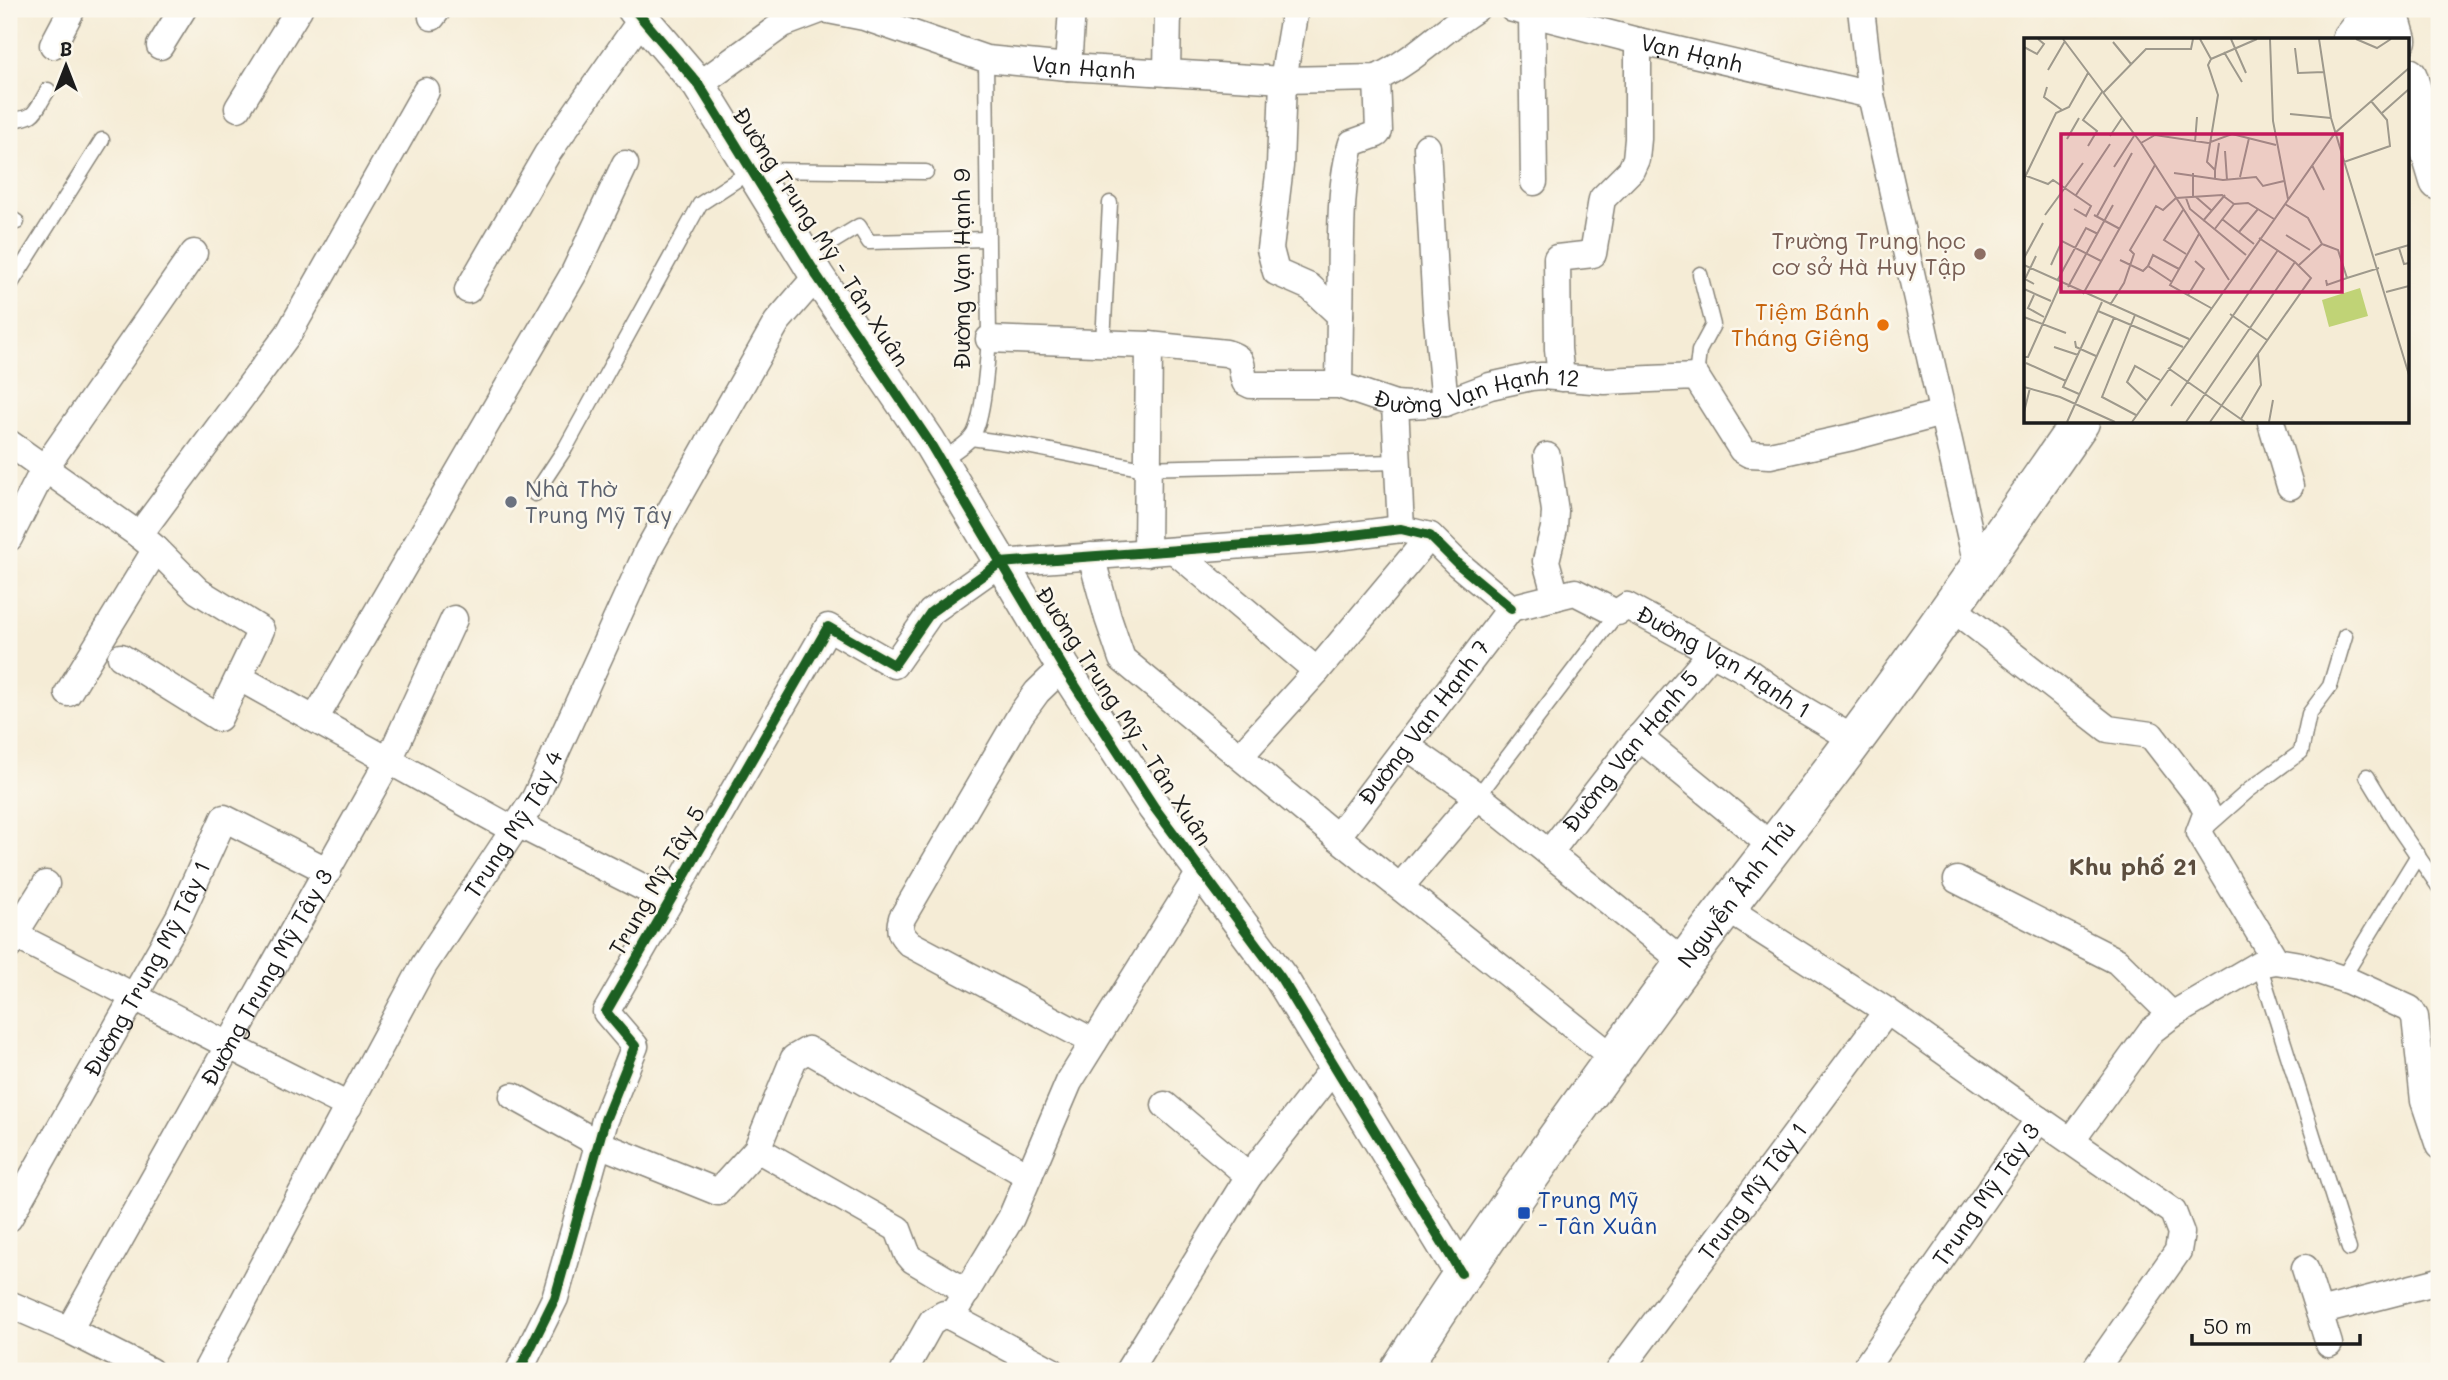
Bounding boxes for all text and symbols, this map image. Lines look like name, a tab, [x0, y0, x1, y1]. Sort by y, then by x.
street label: Vạn Hạnh	[1638, 26, 1746, 79]
north arrow	[32, 32, 102, 102]
text: B	[60, 36, 72, 61]
inset map	[2024, 38, 2410, 424]
street label: Vạn Hạnh	[1030, 48, 1136, 85]
street label: Đường Trung Mỹ - Tân Xuân	[727, 101, 917, 372]
street label: Đường Vạn Hạnh 9	[946, 168, 976, 370]
place label: Trường Trung học cơ sở Hà Huy Tập	[1771, 225, 1966, 281]
marker: Trường Trung học cơ sở Hà Huy Tập	[1972, 246, 1988, 262]
place label: Tiệm Bánh Tháng Giêng	[1731, 296, 1869, 352]
marker: Tiệm Bánh Tháng Giêng	[1875, 317, 1891, 333]
street label: Đường Vạn Hạnh 12	[1370, 360, 1581, 419]
place label: Nhà Thờ Trung Mỹ Tây	[525, 473, 672, 529]
marker: Nhà Thờ Trung Mỹ Tây	[503, 494, 519, 510]
street label: Đường Trung Mỹ - Tân Xuân	[1030, 580, 1220, 851]
street label: Đường Vạn Hạnh 1	[1631, 598, 1816, 724]
street label: Đường Vạn Hạnh 7	[1351, 633, 1496, 811]
street label: Đường Vạn Hạnh 5	[1554, 663, 1704, 838]
street label: Trung Mỹ Tây 4	[457, 745, 569, 904]
street label: Trung Mỹ Tây 5	[601, 800, 711, 961]
street label: Nguyễn Ảnh Thủ	[1670, 815, 1802, 973]
district label: Khu phố 21	[2069, 850, 2197, 881]
street label: Đường Trung Mỹ Tây 1	[76, 856, 217, 1082]
street label: Đường Trung Mỹ Tây 3	[193, 863, 339, 1091]
street label: Trung Mỹ Tây 1	[1691, 1116, 1813, 1266]
street label: Trung Mỹ Tây 3	[1925, 1117, 2046, 1272]
place label: Trung Mỹ - Tân Xuân	[1538, 1184, 1657, 1240]
marker: Trung Mỹ - Tân Xuân	[1516, 1205, 1532, 1221]
scale bar	[2192, 1303, 2360, 1347]
text: 50 m	[2203, 1312, 2252, 1339]

